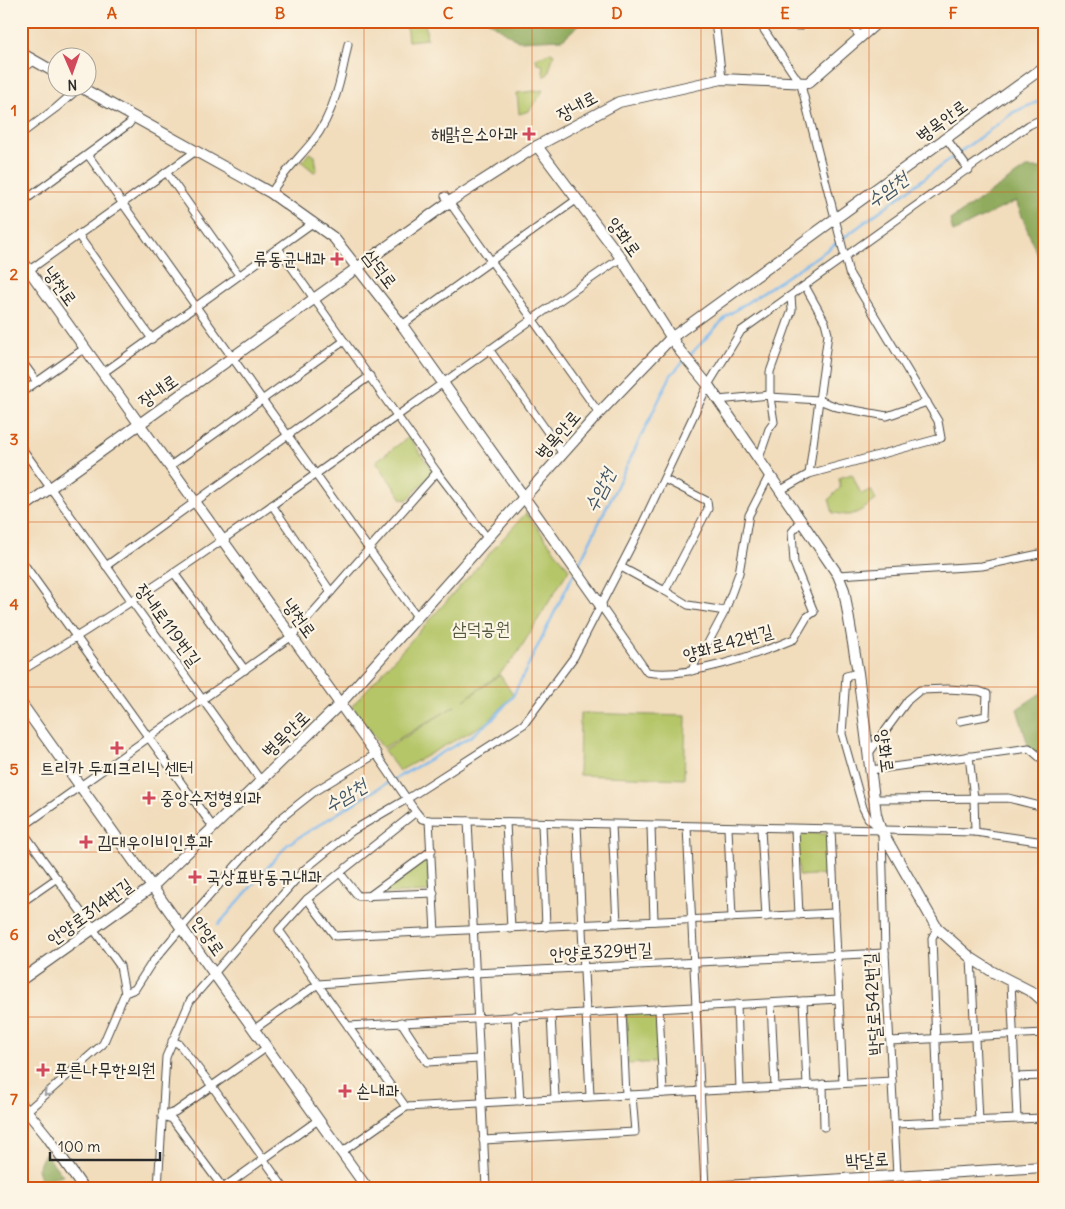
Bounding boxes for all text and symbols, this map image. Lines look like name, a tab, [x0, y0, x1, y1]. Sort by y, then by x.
text: A	[107, 3, 117, 23]
text: B	[275, 3, 286, 23]
text: C	[443, 3, 454, 23]
text: D	[611, 3, 623, 23]
text: E	[780, 3, 790, 23]
text: F	[948, 3, 958, 23]
north arrow	[48, 48, 98, 98]
text: N	[67, 76, 78, 94]
street label: 장내로	[552, 85, 601, 126]
street label: 병목안로	[912, 94, 972, 147]
text: 1	[11, 100, 17, 120]
place label: 해맑은소아과	[431, 122, 518, 145]
marker: 해맑은소아과	[522, 127, 536, 141]
water label: 수암천	[861, 165, 914, 212]
street label: 양화로	[602, 212, 646, 261]
street label: 삼덕로	[358, 244, 403, 293]
place label: 류동균내과	[254, 247, 326, 270]
marker: 류동균내과	[330, 252, 344, 266]
street label: 냉천로	[38, 261, 82, 310]
text: 2	[10, 264, 19, 284]
street label: 장내로	[133, 369, 182, 412]
street label: 병목안로	[530, 405, 585, 464]
text: 3	[9, 429, 19, 449]
water label: 수암천	[578, 463, 621, 516]
street label: 장내로119번길	[131, 579, 207, 671]
street label: 냉천로	[277, 593, 321, 642]
text: 4	[9, 594, 19, 614]
park label: 삼덕공원	[452, 617, 510, 640]
street label: 양화로42번길	[680, 619, 776, 666]
street label: 병목안로	[257, 705, 314, 762]
street label: 양화로	[871, 728, 900, 774]
marker: 트리카 두피크리닉 센터	[110, 741, 124, 755]
place label: 트리카 두피크리닉 센터	[40, 756, 194, 779]
text: 5	[9, 759, 19, 779]
water label: 수암천	[319, 772, 372, 817]
place label: 중앙수정형외과	[160, 786, 261, 809]
marker: 중앙수정형외과	[142, 791, 156, 805]
place label: 김대우이비인후과	[97, 830, 213, 853]
marker: 김대우이비인후과	[79, 835, 93, 849]
place label: 국상표박동규내과	[206, 865, 322, 888]
marker: 국상표박동규내과	[188, 870, 202, 884]
street label: 안양로314번길	[42, 873, 137, 950]
street label: 안양로	[187, 911, 230, 960]
text: 6	[9, 924, 19, 944]
street label: 안양로329번길	[549, 937, 653, 966]
street label: 박달로542번길	[858, 951, 887, 1056]
place label: 푸른나무한의원	[54, 1058, 155, 1081]
marker: 푸른나무한의원	[36, 1063, 50, 1077]
place label: 손내과	[356, 1079, 399, 1102]
marker: 손내과	[338, 1084, 352, 1098]
one-way arrow	[44, 1087, 53, 1096]
text: 7	[10, 1089, 18, 1109]
scale bar	[50, 1129, 160, 1161]
text: 100 m	[58, 1137, 100, 1156]
street label: 박달로	[845, 1147, 889, 1172]

